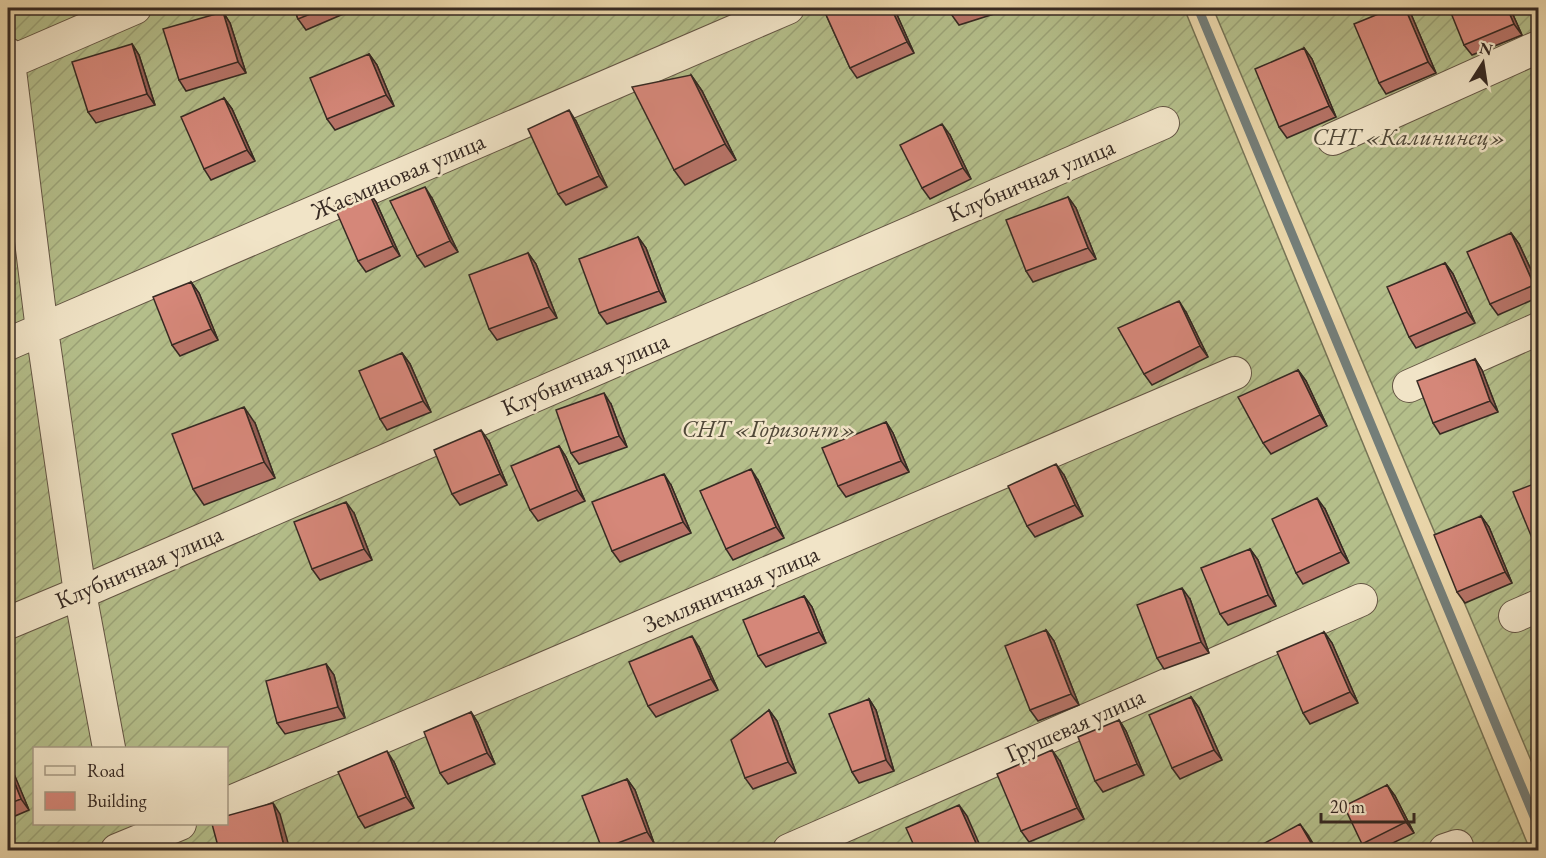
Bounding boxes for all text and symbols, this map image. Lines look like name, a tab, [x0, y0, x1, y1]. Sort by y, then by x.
north arrow	[1453, 33, 1513, 93]
text: N	[1477, 37, 1495, 60]
park label: СНТ «Калининец»	[1312, 121, 1506, 152]
street label: Жасминовая улица	[305, 125, 490, 227]
street label: Клубничная улица	[942, 130, 1120, 229]
street label: Клубничная улица	[496, 324, 674, 423]
park label: СНТ «Горизонт»	[682, 413, 856, 444]
street label: Клубничная улица	[50, 517, 228, 616]
street label: Земляничная улица	[638, 537, 824, 640]
street label: Грушевая улица	[1000, 680, 1150, 769]
legend	[33, 747, 228, 825]
text: Road	[87, 759, 126, 782]
scale bar	[1321, 786, 1414, 824]
text: Building	[87, 789, 147, 812]
text: 20 m	[1330, 795, 1365, 818]

